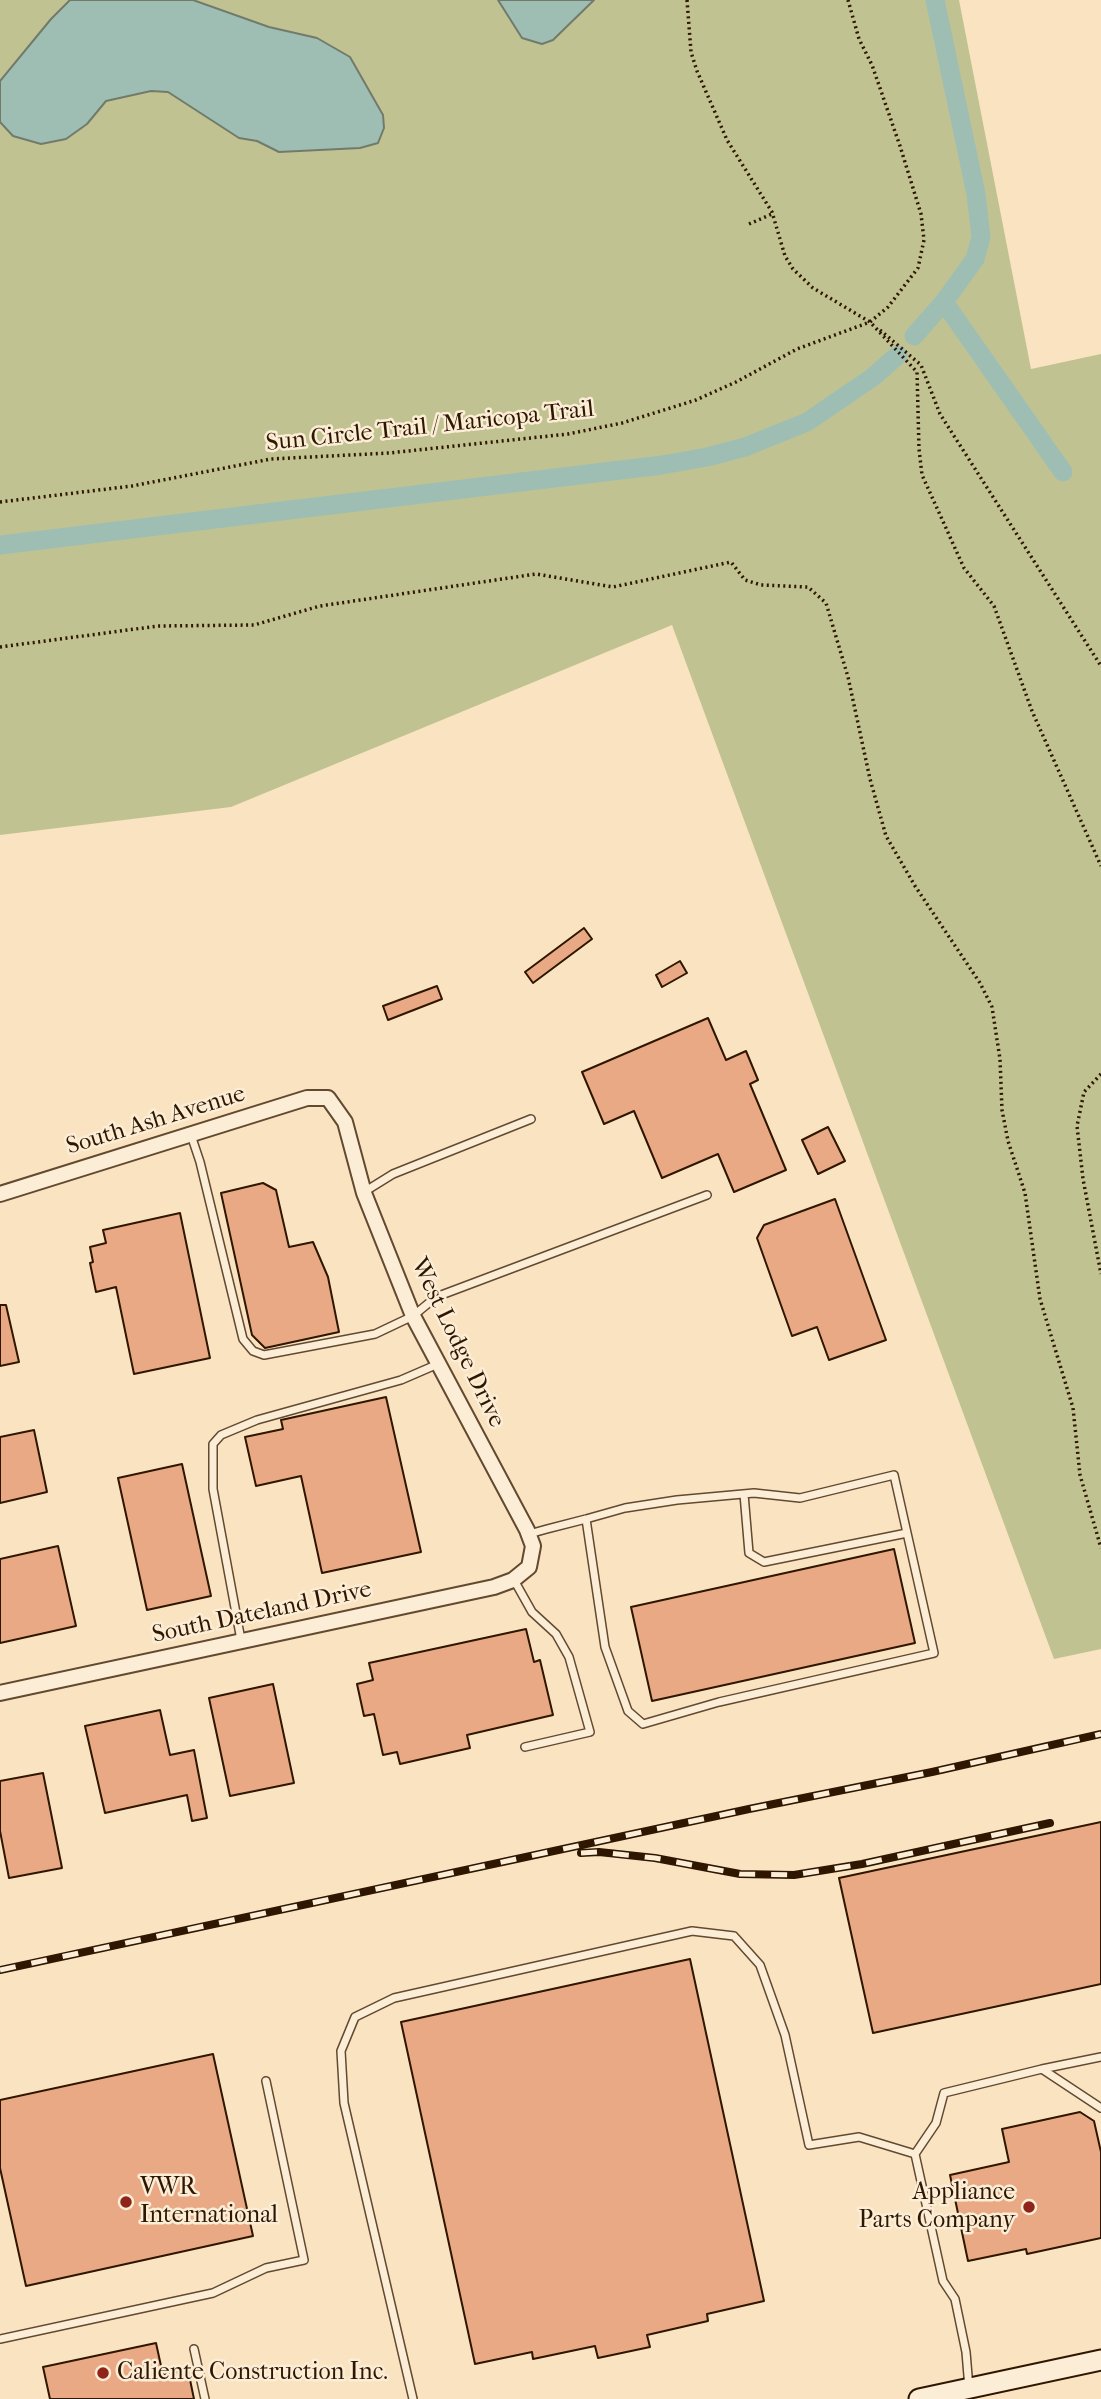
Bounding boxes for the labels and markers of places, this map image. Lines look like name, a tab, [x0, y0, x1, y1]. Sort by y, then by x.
place label: VWR International	[140, 2174, 278, 2230]
place label: Appliance Parts Company	[858, 2179, 1015, 2235]
marker: VWR International	[118, 2194, 134, 2210]
marker: Appliance Parts Company	[1021, 2199, 1037, 2215]
place label: Caliente Construction Inc.	[117, 2359, 388, 2387]
marker: Caliente Construction Inc.	[95, 2365, 111, 2381]

